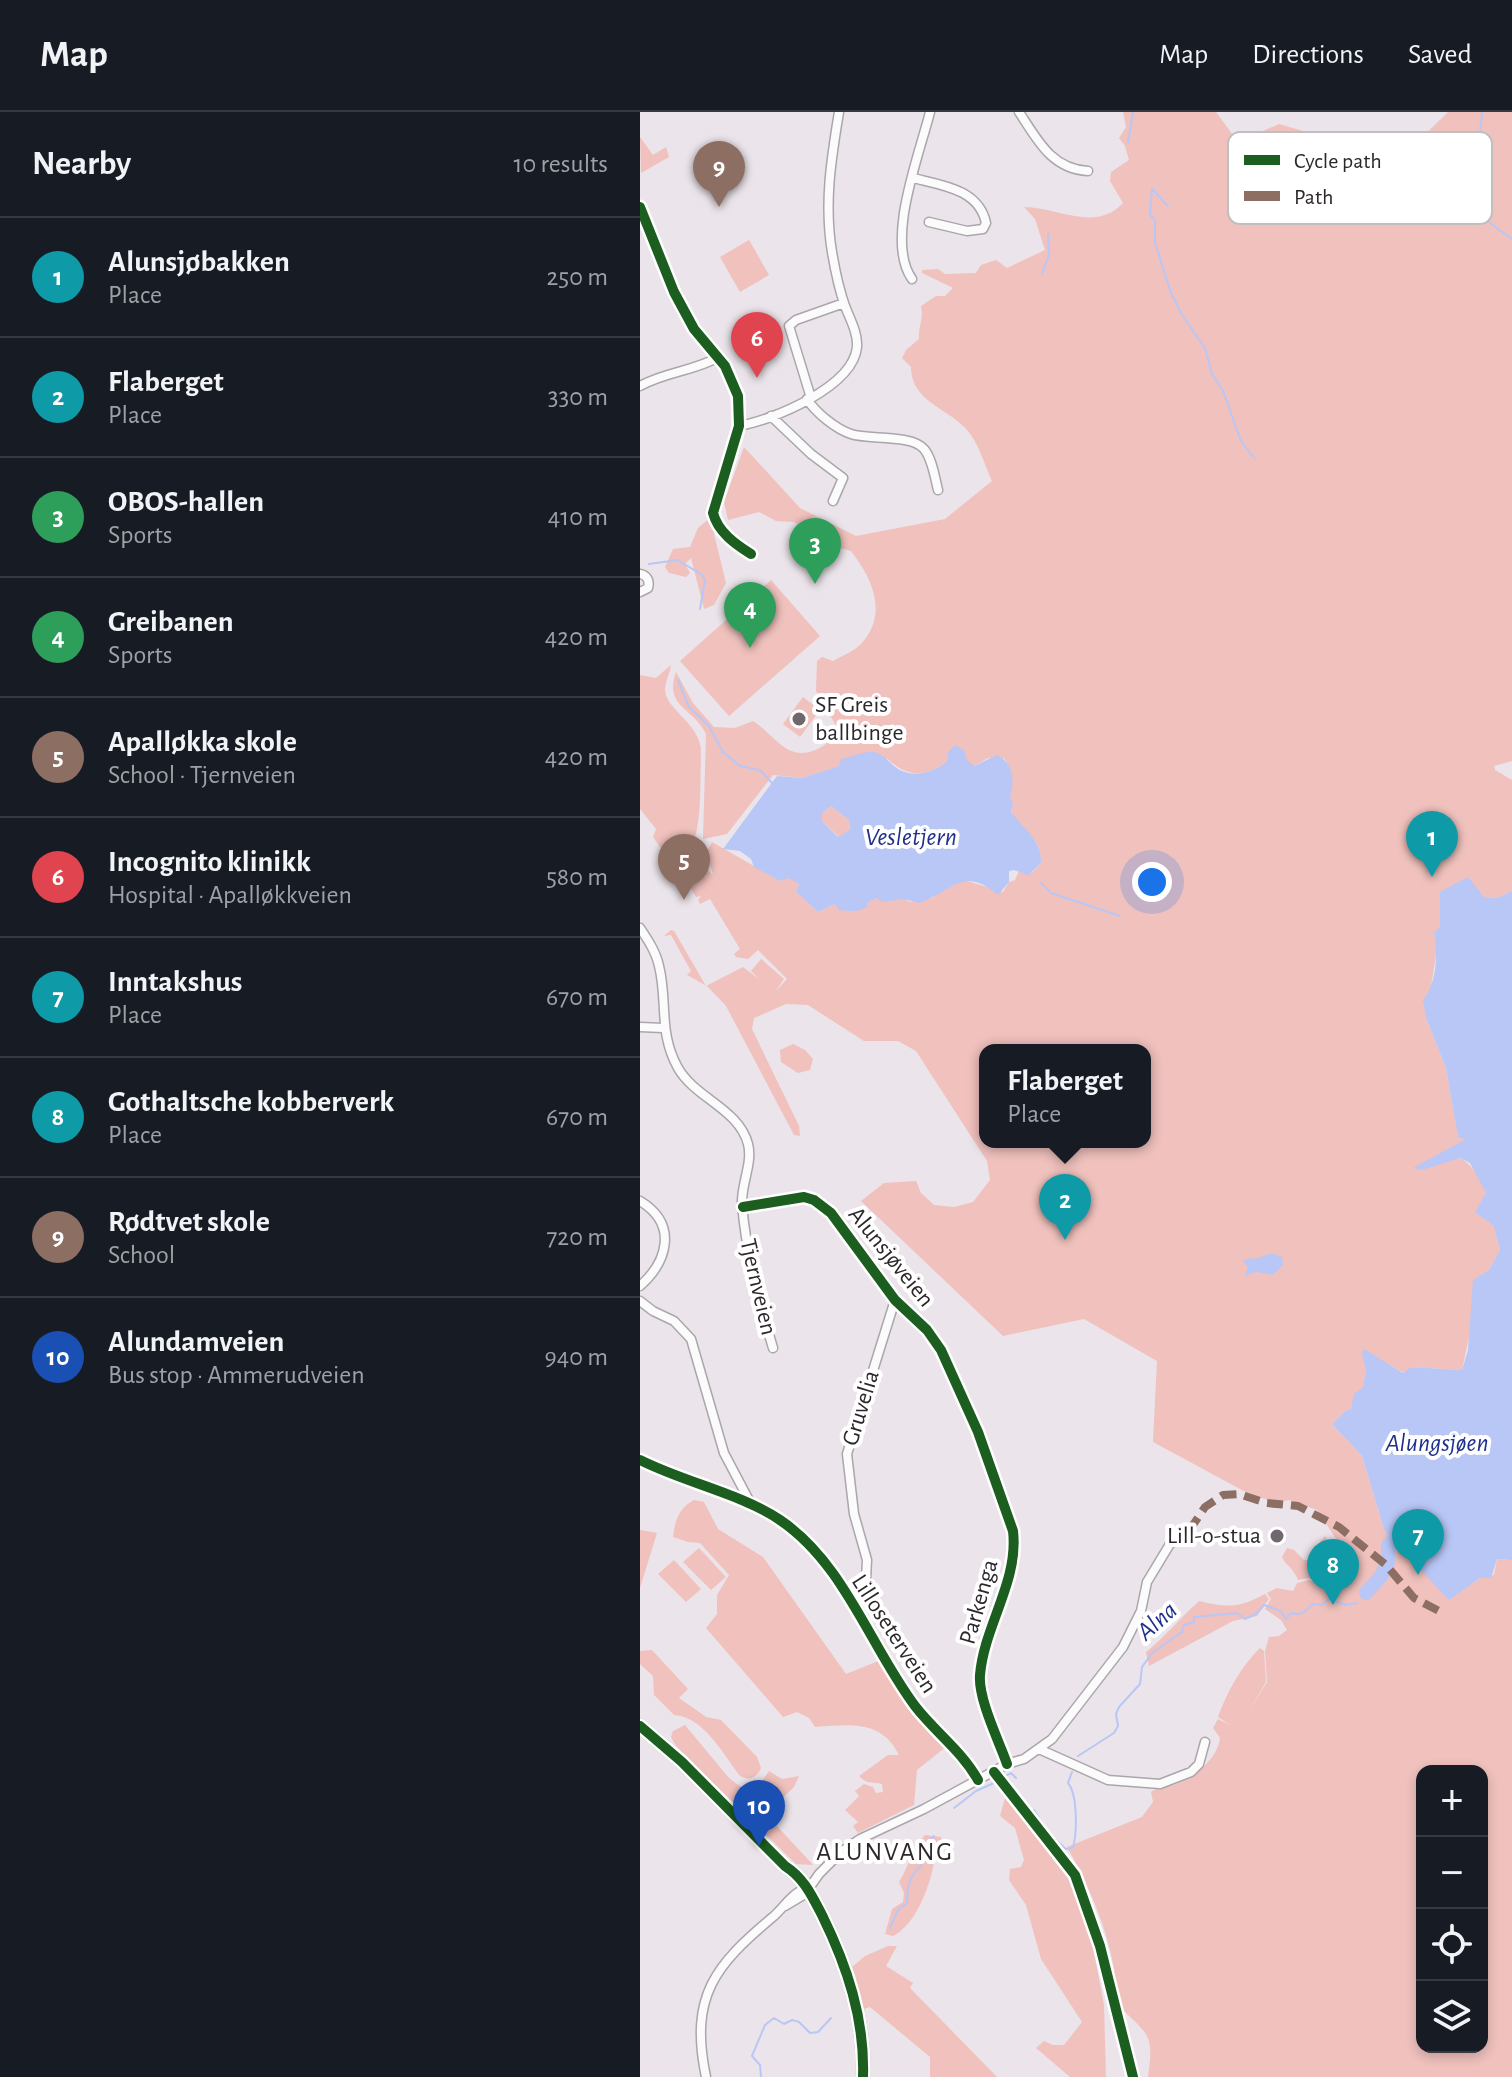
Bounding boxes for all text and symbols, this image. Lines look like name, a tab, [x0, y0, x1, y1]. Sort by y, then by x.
text: Map	[40, 36, 108, 74]
text: Map	[1159, 41, 1208, 69]
text: Directions	[1252, 41, 1364, 69]
text: Saved	[1408, 41, 1472, 69]
legend	[1228, 132, 1492, 224]
pin: 9	[693, 141, 745, 207]
text: Nearby	[32, 147, 131, 181]
text: Cycle path	[1294, 150, 1382, 172]
text: 10 results	[513, 151, 608, 177]
text: Path	[1294, 186, 1334, 208]
text: Alunsjøbakken	[108, 247, 290, 277]
text: 1	[53, 264, 63, 290]
text: 250 m	[546, 264, 608, 290]
text: Place	[108, 282, 162, 308]
pin: 6	[731, 312, 783, 378]
text: Flaberget	[108, 367, 224, 397]
text: 2	[52, 384, 64, 410]
text: 330 m	[548, 384, 608, 410]
text: Place	[108, 402, 162, 428]
text: OBOS-hallen	[108, 487, 264, 517]
text: 3	[52, 504, 64, 530]
text: 410 m	[548, 504, 608, 530]
pin: 3	[789, 518, 841, 584]
text: Sports	[108, 522, 172, 548]
pin: 4	[724, 582, 776, 648]
text: Greibanen	[108, 607, 234, 637]
text: 4	[51, 624, 65, 650]
text: 420 m	[545, 624, 608, 650]
text: Sports	[108, 642, 172, 668]
place label: SF Greis ballbinge	[815, 693, 904, 745]
marker: SF Greis ballbinge	[790, 710, 808, 728]
text: Apalløkka skole	[108, 727, 297, 757]
text: 5	[52, 744, 64, 770]
text: 420 m	[545, 744, 608, 770]
text: School · Tjernveien	[108, 762, 296, 788]
pin: 1	[1406, 811, 1458, 877]
water label: Vesletjern	[865, 824, 957, 850]
pin: 5	[658, 834, 710, 900]
text: Incognito klinikk	[108, 847, 311, 877]
your location	[1132, 862, 1172, 902]
text: 6	[52, 864, 64, 890]
text: 580 m	[546, 864, 608, 890]
text: Hospital · Apalløkkveien	[108, 882, 352, 908]
text: Inntakshus	[108, 967, 242, 997]
text: 7	[52, 984, 64, 1010]
text: 670 m	[546, 984, 608, 1010]
text: Place	[108, 1002, 162, 1028]
popup	[979, 1044, 1151, 1148]
text: Flaberget	[1007, 1066, 1123, 1096]
text: Gothaltsche kobberverk	[108, 1087, 394, 1117]
text: Place	[1007, 1101, 1061, 1127]
text: 8	[52, 1104, 64, 1130]
text: 670 m	[546, 1104, 608, 1130]
text: Place	[108, 1122, 162, 1148]
pin: 2	[1039, 1174, 1091, 1240]
street label: Alunsjøveien	[844, 1202, 938, 1312]
text: Rødtvet skole	[108, 1207, 270, 1237]
text: 9	[52, 1224, 64, 1250]
text: 720 m	[547, 1224, 608, 1250]
street label: Tjernveien	[735, 1237, 781, 1337]
text: School	[108, 1242, 175, 1268]
text: Alundamveien	[108, 1327, 284, 1357]
text: 10	[47, 1344, 69, 1370]
text: 940 m	[544, 1344, 608, 1370]
text: Bus stop · Ammerudveien	[108, 1362, 365, 1388]
street label: Gruvelia	[838, 1368, 884, 1448]
water label: Alungsjøen	[1384, 1430, 1489, 1456]
pin: 7	[1392, 1509, 1444, 1575]
place label: Lill-o-stua	[1167, 1524, 1261, 1548]
marker: Lill-o-stua	[1268, 1527, 1286, 1545]
pin: 8	[1307, 1539, 1359, 1605]
street label: Parkenga	[955, 1557, 1003, 1647]
street label: Lilloseterveien	[847, 1570, 941, 1698]
water label: Alna	[1131, 1597, 1182, 1646]
map controls	[1416, 1765, 1488, 2053]
button: +	[1416, 1765, 1488, 1837]
pin: 10	[733, 1780, 785, 1846]
button: −	[1416, 1837, 1488, 1909]
district label: ALUNVANG	[816, 1839, 954, 1865]
button: locate	[1416, 1909, 1488, 1981]
button: layers	[1416, 1981, 1488, 2053]

